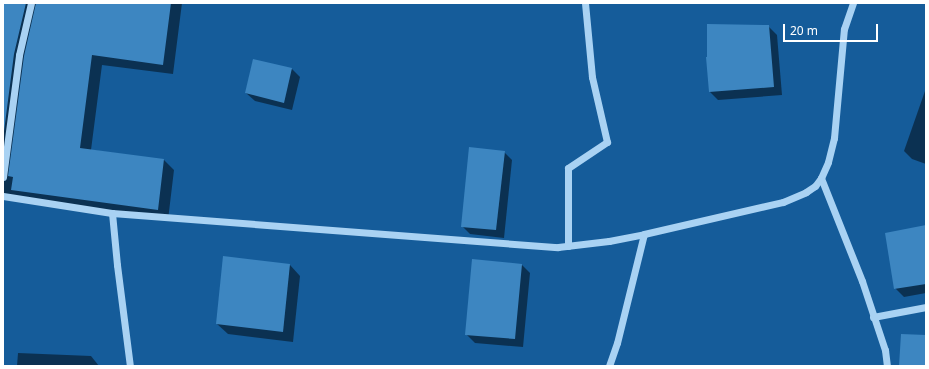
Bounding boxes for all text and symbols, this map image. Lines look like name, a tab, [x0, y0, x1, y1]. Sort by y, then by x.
scale bar	[785, 16, 880, 42]
text: 20 m	[790, 22, 818, 39]

